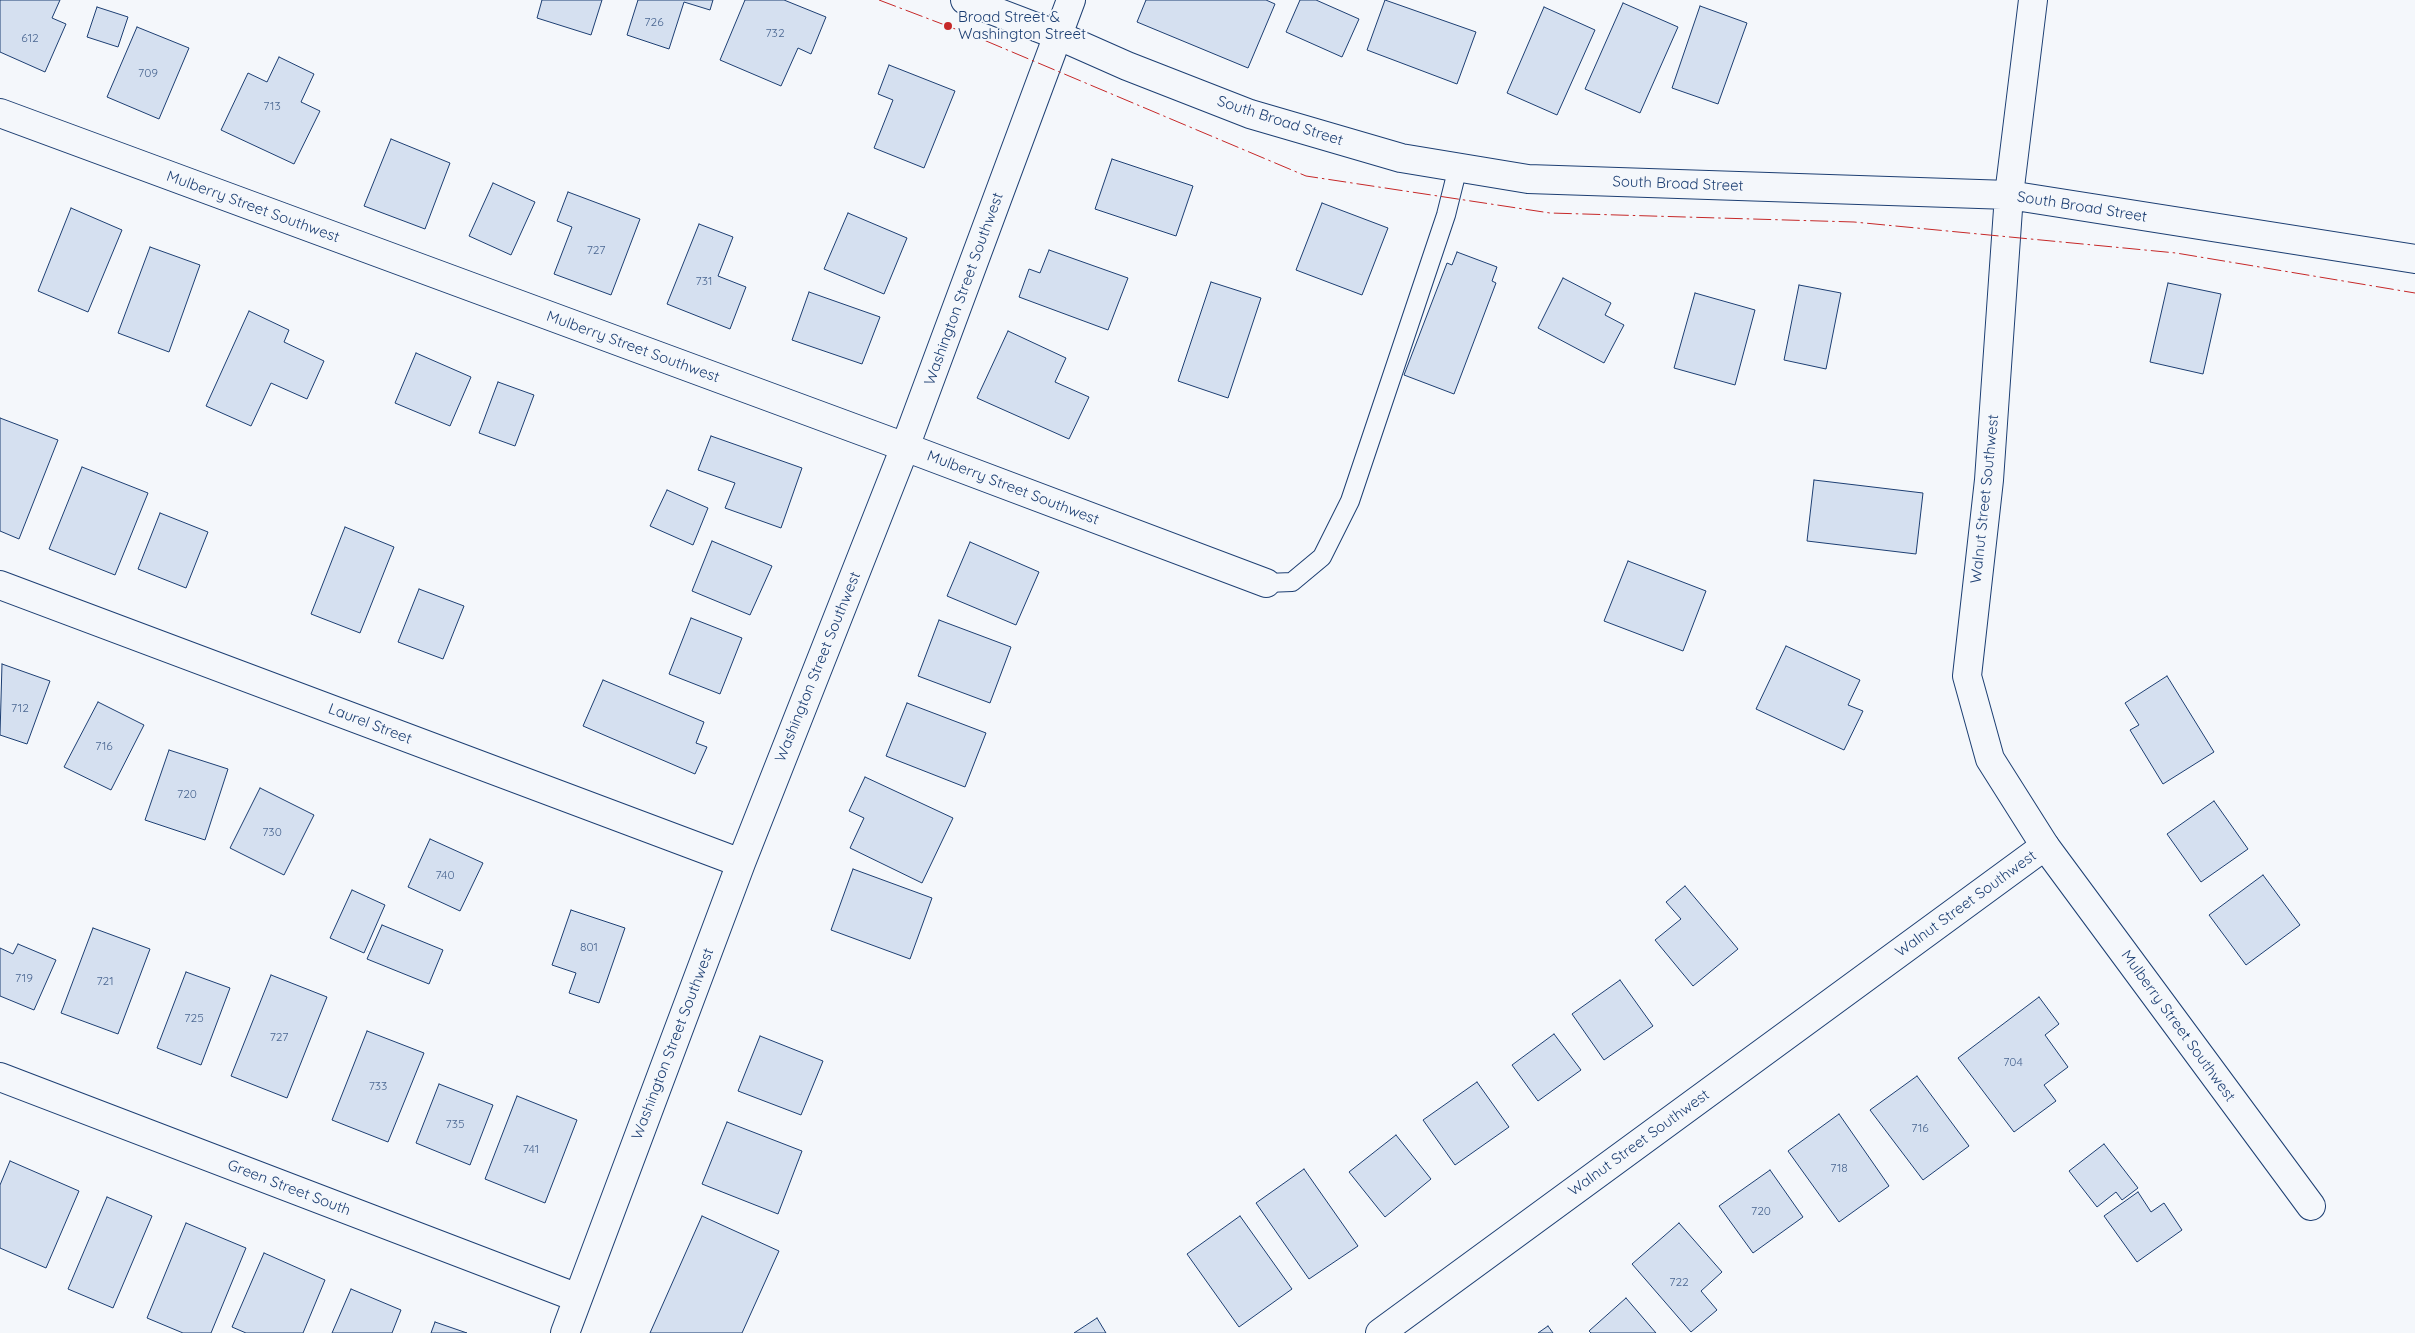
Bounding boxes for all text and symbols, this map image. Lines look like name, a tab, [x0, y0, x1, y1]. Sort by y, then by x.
place label: Broad Street & Washington Street	[958, 8, 1086, 43]
house number: 726	[644, 15, 664, 29]
marker: Broad Street & Washington Street	[942, 20, 954, 32]
house number: 732	[765, 26, 785, 40]
house number: 612	[21, 31, 39, 45]
house number: 709	[138, 66, 158, 80]
street label: South Broad Street	[1215, 92, 1345, 150]
house number: 713	[263, 99, 281, 113]
street label: Mulberry Street Southwest	[164, 167, 342, 247]
street label: South Broad Street	[1612, 173, 1744, 195]
street label: South Broad Street	[2016, 188, 2148, 226]
street label: Washington Street Southwest	[921, 190, 1007, 388]
house number: 727	[587, 243, 605, 257]
house number: 731	[696, 274, 712, 288]
street label: Mulberry Street Southwest	[544, 307, 722, 387]
street label: Walnut Street Southwest	[1967, 414, 2003, 584]
street label: Mulberry Street Southwest	[924, 447, 1102, 529]
street label: Washington Street Southwest	[772, 569, 864, 765]
street label: Laurel Street	[326, 700, 414, 748]
house number: 712	[11, 701, 29, 715]
house number: 716	[95, 739, 113, 753]
house number: 720	[177, 787, 197, 801]
house number: 730	[262, 825, 282, 839]
street label: Walnut Street Southwest	[1892, 847, 2040, 961]
house number: 740	[435, 868, 455, 882]
house number: 801	[580, 940, 598, 954]
street label: Washington Street Southwest	[628, 946, 718, 1142]
street label: Mulberry Street Southwest	[2117, 947, 2239, 1105]
house number: 719	[15, 971, 33, 985]
house number: 721	[96, 974, 114, 988]
house number: 725	[184, 1011, 204, 1025]
house number: 727	[270, 1030, 288, 1044]
house number: 704	[2003, 1055, 2023, 1069]
house number: 733	[369, 1079, 387, 1093]
street label: Walnut Street Southwest	[1565, 1086, 1713, 1200]
house number: 735	[446, 1117, 464, 1131]
house number: 716	[1911, 1121, 1929, 1135]
house number: 741	[523, 1142, 539, 1156]
street label: Green Street South	[225, 1156, 353, 1220]
house number: 718	[1830, 1161, 1848, 1175]
house number: 720	[1751, 1204, 1771, 1218]
house number: 722	[1669, 1275, 1689, 1289]

